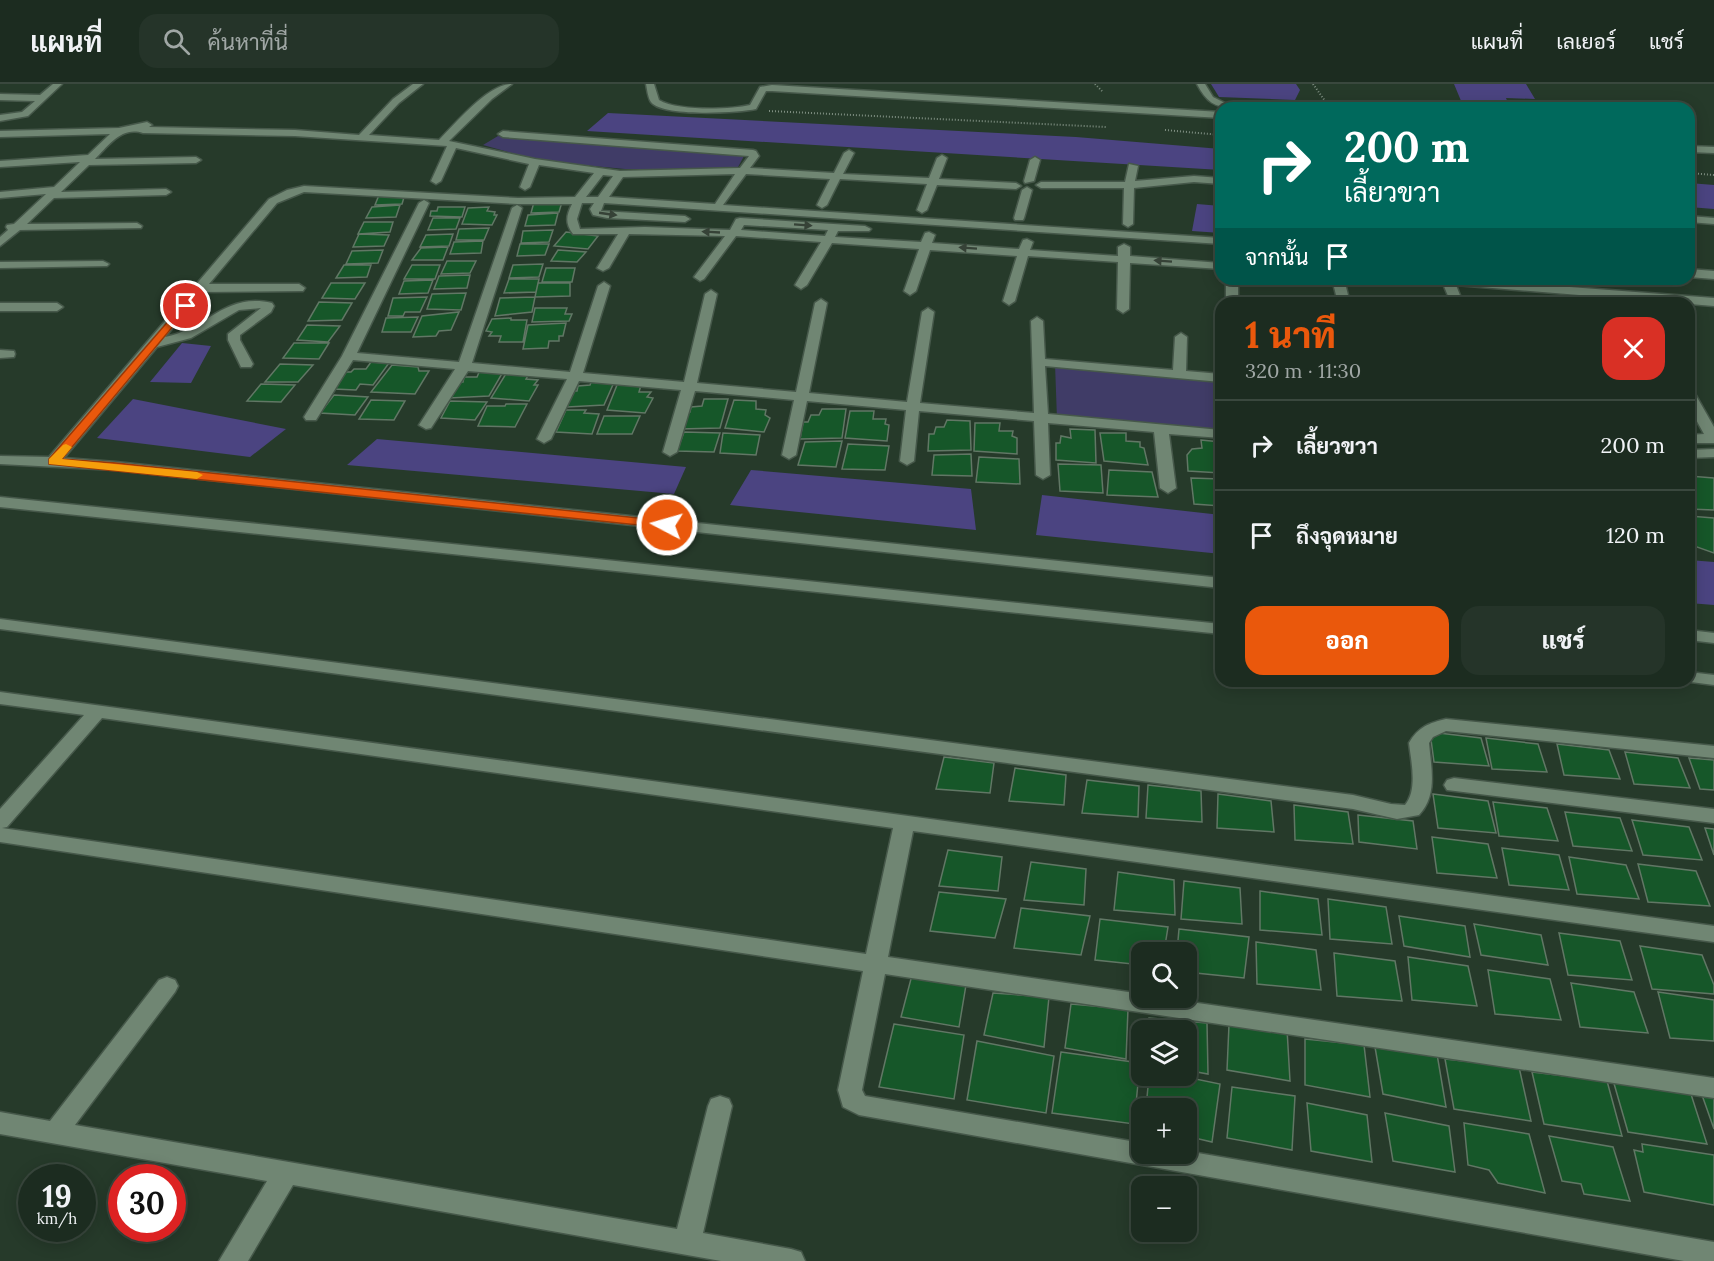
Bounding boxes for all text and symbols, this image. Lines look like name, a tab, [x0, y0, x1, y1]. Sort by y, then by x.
search box	[139, 14, 559, 68]
text: แผนที่	[30, 24, 103, 60]
icon: search	[160, 25, 193, 58]
text: ค้นหาที่นี่	[208, 28, 288, 56]
text: แผนที่	[1471, 28, 1523, 55]
text: เลเยอร์	[1556, 28, 1616, 55]
text: แชร์	[1649, 28, 1684, 55]
text: 200 m	[1344, 120, 1470, 174]
icon: right	[1245, 126, 1323, 204]
text: เลี้ยวขวา	[1344, 175, 1440, 209]
one-way arrow	[599, 210, 618, 219]
one-way arrow	[793, 220, 812, 229]
one-way arrow	[701, 227, 720, 236]
icon: arrive	[1321, 240, 1354, 273]
one-way arrow	[959, 243, 978, 253]
text: จากนั้น	[1245, 243, 1309, 271]
one-way arrow	[1153, 256, 1172, 266]
pin	[160, 280, 211, 331]
icon: arrive	[169, 289, 202, 322]
text: 1 นาที	[1245, 312, 1336, 358]
button: close	[1602, 317, 1665, 380]
text: 320 m · 11:30	[1245, 358, 1361, 383]
icon: right	[1245, 429, 1278, 462]
text: 200 m	[1600, 431, 1665, 459]
text: เลี้ยวขวา	[1296, 432, 1378, 460]
position arrow	[635, 493, 699, 557]
icon: arrive	[1245, 519, 1278, 552]
text: 120 m	[1606, 521, 1665, 549]
text: ถึงจุดหมาย	[1296, 522, 1398, 550]
button: ออก	[1245, 606, 1449, 675]
button: แชร์	[1461, 606, 1665, 675]
map controls	[1131, 942, 1197, 1242]
button: search	[1131, 942, 1197, 1008]
button: layers	[1131, 1020, 1197, 1086]
button: +	[1131, 1098, 1197, 1164]
speed limit sign: 30	[108, 1164, 186, 1242]
button: −	[1131, 1176, 1197, 1242]
text: 19	[42, 1177, 72, 1215]
text: km/h	[37, 1209, 77, 1228]

